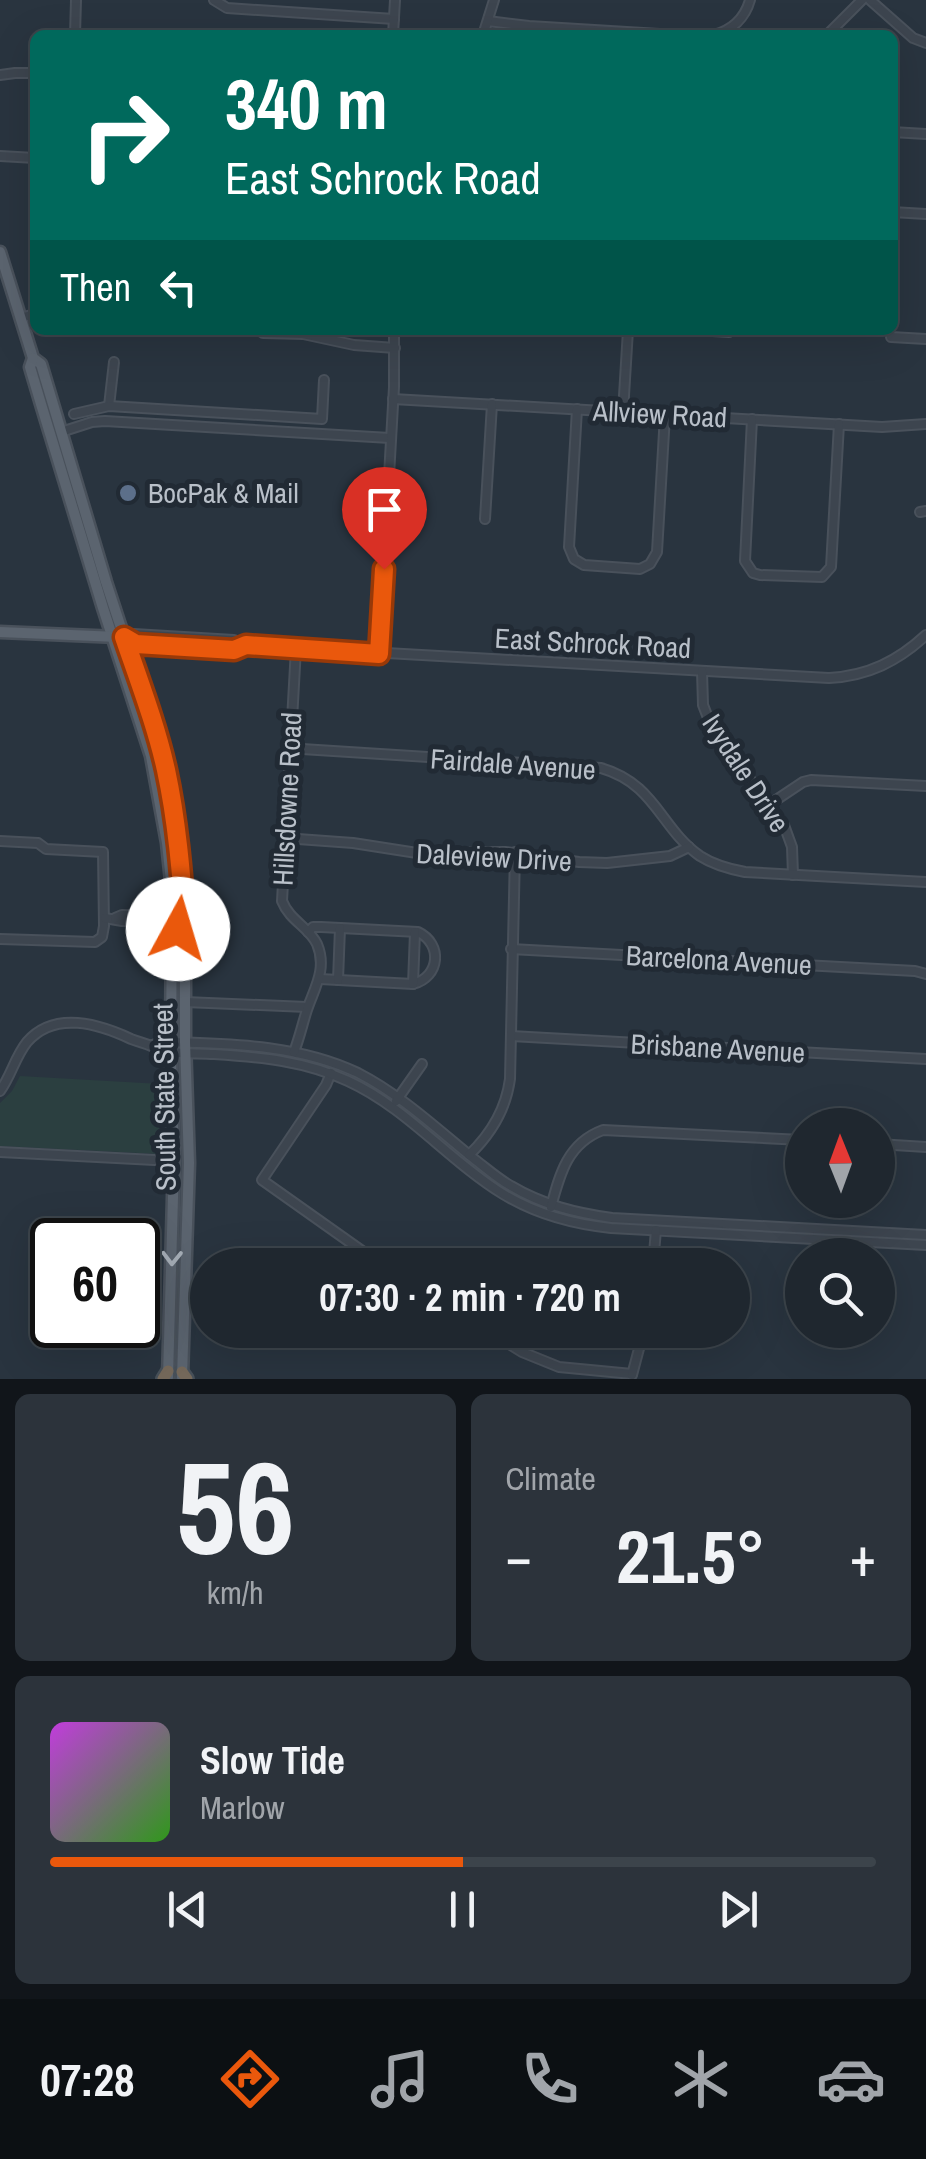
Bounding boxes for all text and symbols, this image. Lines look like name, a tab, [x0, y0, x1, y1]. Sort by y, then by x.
text: 340 m	[225, 57, 388, 151]
icon: right	[60, 70, 190, 200]
text: East Schrock Road	[225, 147, 541, 208]
icon: left	[151, 260, 206, 315]
text: Then	[60, 262, 131, 313]
street label: Allview Road	[591, 391, 728, 436]
pin	[342, 467, 427, 570]
place label: BocPak & Mail	[148, 474, 299, 512]
marker: BocPak & Mail	[117, 482, 139, 504]
icon: arrive	[357, 482, 412, 537]
street label: East Schrock Road	[494, 619, 692, 667]
street label: Ivydale Drive	[694, 706, 798, 840]
street label: Hillsdowne Road	[263, 711, 311, 887]
street label: Fairdale Avenue	[429, 739, 597, 789]
street label: Daleview Drive	[415, 834, 573, 880]
position arrow	[126, 877, 230, 981]
street label: Barcelona Avenue	[625, 936, 813, 984]
street label: South State Street	[143, 1003, 185, 1191]
street label: Brisbane Avenue	[630, 1024, 806, 1072]
north arrow	[785, 1108, 895, 1218]
map controls	[785, 1108, 895, 1348]
speed limit sign: 60	[30, 1218, 160, 1348]
button: search	[785, 1238, 895, 1348]
one-way arrow	[161, 1252, 183, 1267]
text: 07:30 · 2 min · 720 m	[319, 1272, 621, 1323]
text: 56	[176, 1418, 295, 1594]
text: Climate	[506, 1457, 596, 1500]
text: 21.5°	[616, 1505, 766, 1606]
text: −	[506, 1519, 532, 1593]
text: +	[850, 1519, 876, 1593]
text: km/h	[207, 1571, 264, 1614]
text: Slow Tide	[200, 1735, 345, 1786]
text: Marlow	[200, 1786, 285, 1829]
icon: previous	[160, 1882, 215, 1937]
icon: pause	[435, 1882, 490, 1937]
icon: next	[711, 1882, 766, 1937]
icon: directions	[215, 2044, 285, 2114]
icon: music	[365, 2044, 435, 2114]
icon: phone	[515, 2044, 585, 2114]
icon: climate	[666, 2044, 736, 2114]
icon: car	[816, 2044, 886, 2114]
text: 07:28	[40, 2049, 135, 2110]

